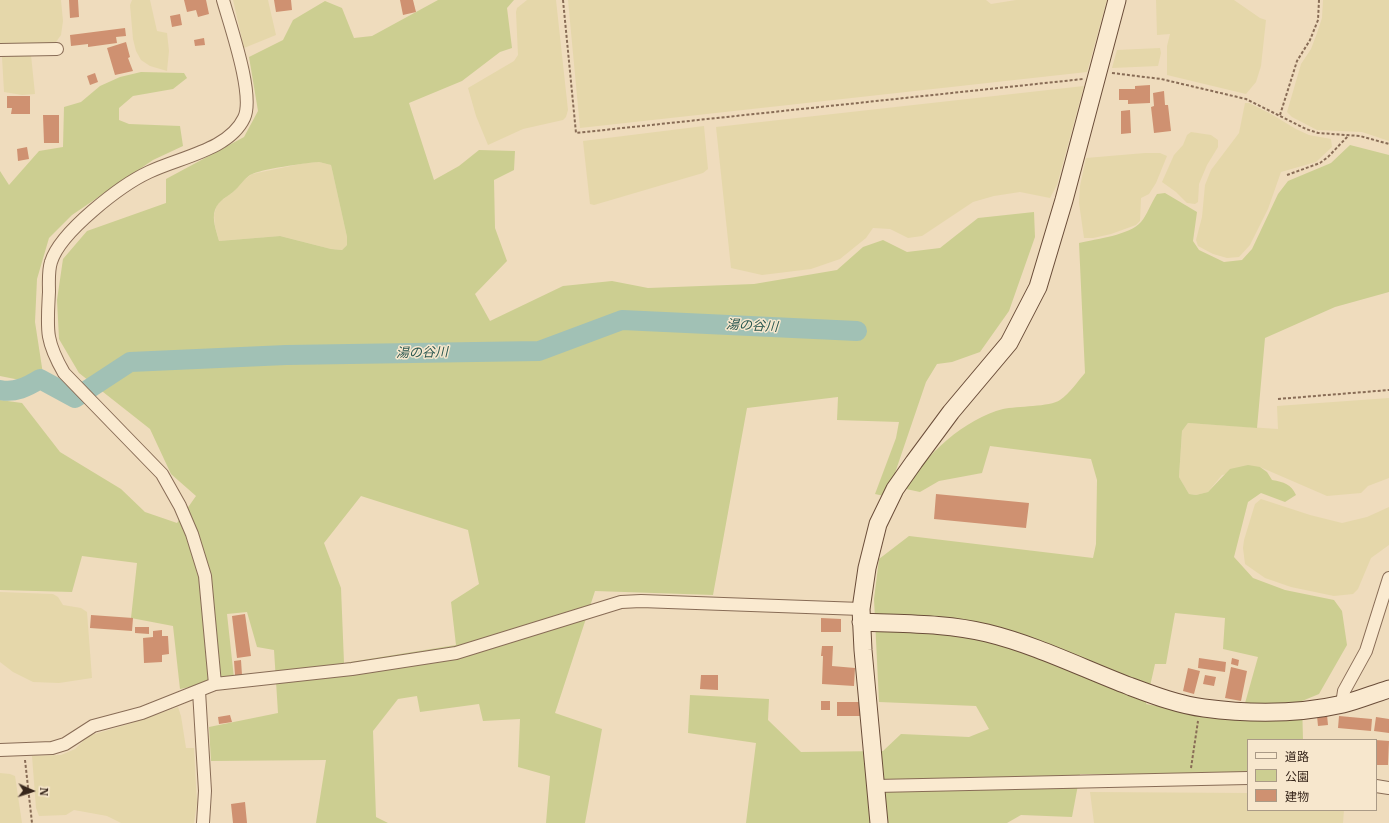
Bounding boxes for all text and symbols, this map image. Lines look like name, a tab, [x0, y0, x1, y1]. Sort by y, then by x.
water label: 湯の谷川	[726, 317, 778, 335]
water label: 湯の谷川	[396, 345, 448, 361]
legend	[1247, 739, 1377, 811]
text: 道路	[1285, 749, 1309, 764]
text: 公園	[1285, 769, 1309, 784]
north arrow	[12, 771, 52, 811]
text: N	[37, 787, 51, 796]
text: 建物	[1285, 789, 1309, 804]

